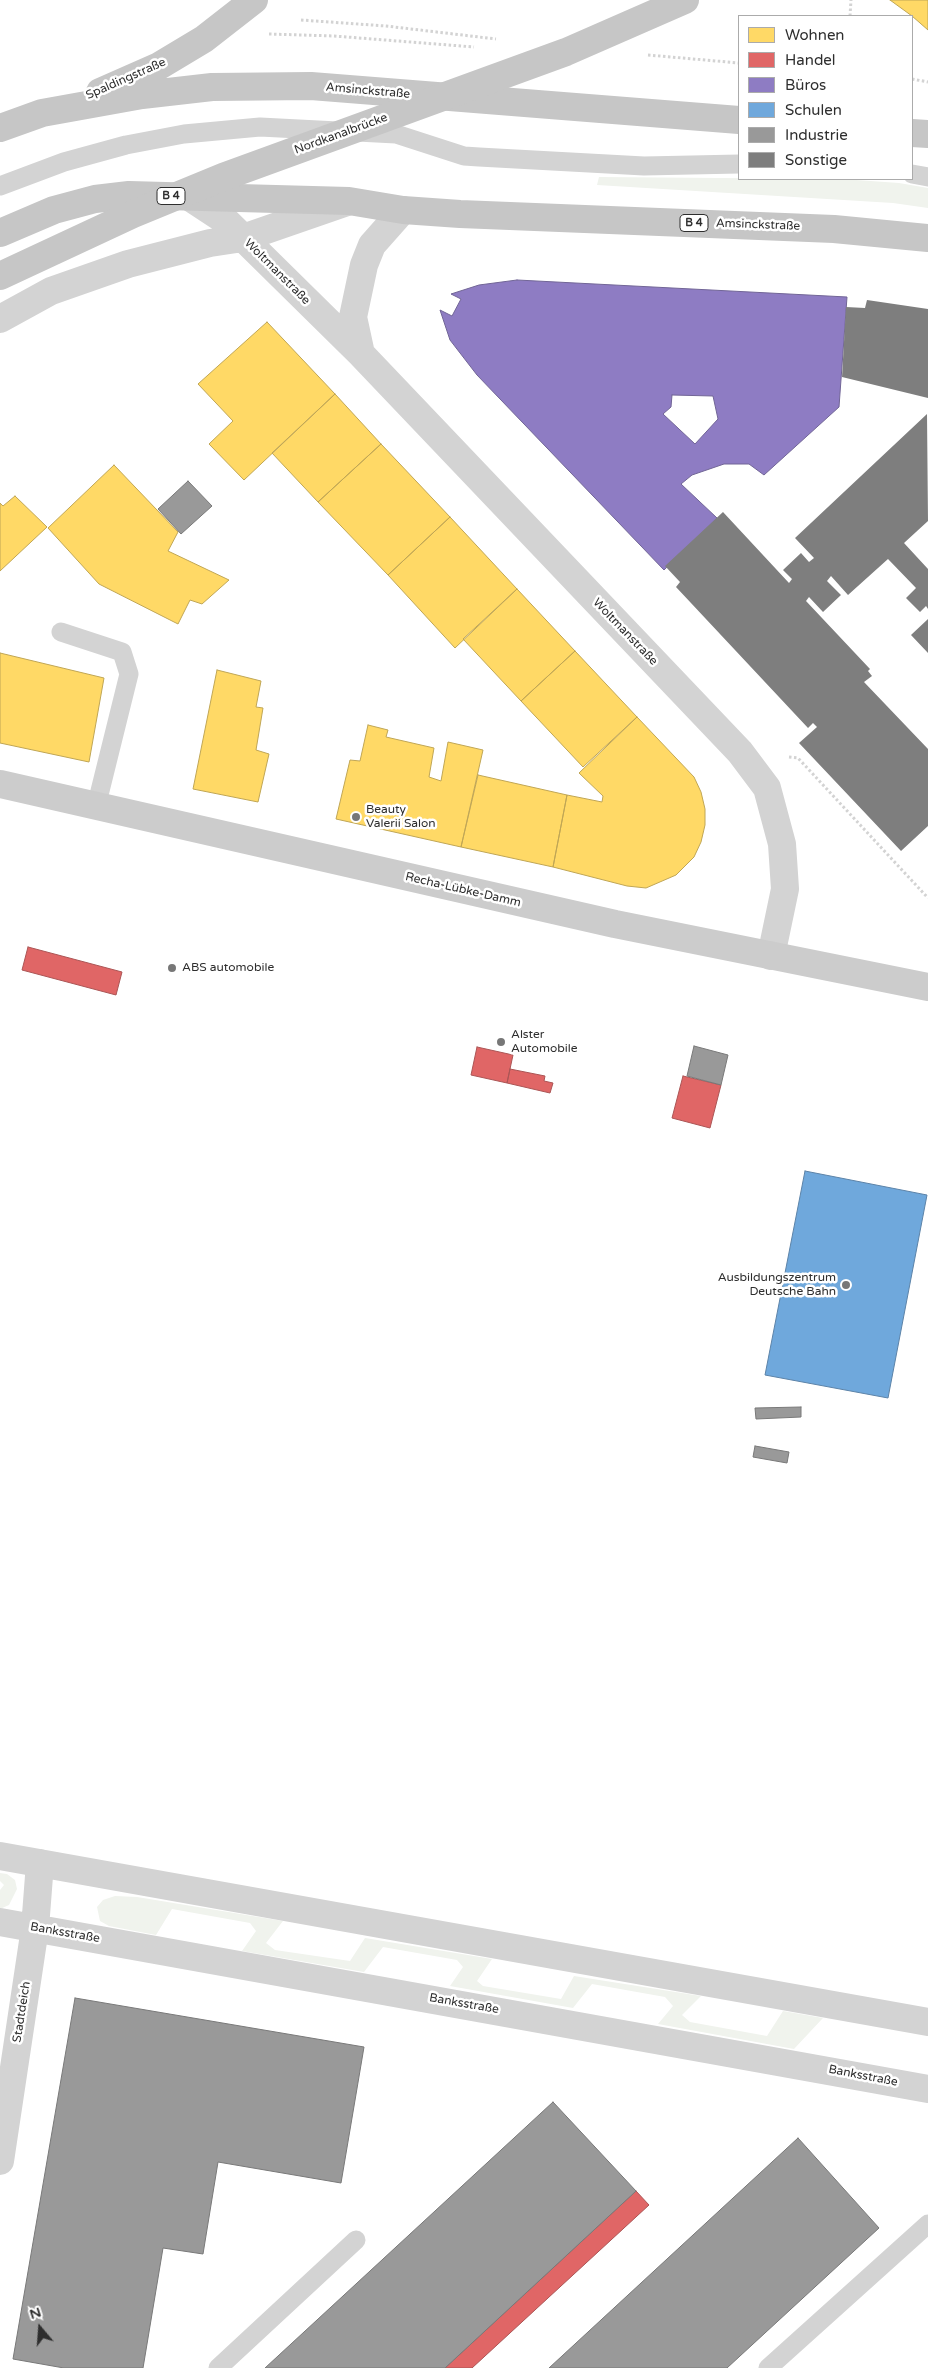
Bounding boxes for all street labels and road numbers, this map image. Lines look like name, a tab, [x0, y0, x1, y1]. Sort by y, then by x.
street label: Spaldingstraße	[84, 55, 168, 103]
street label: Amsinckstraße	[325, 80, 411, 102]
street label: Nordkanalbrücke	[292, 110, 390, 158]
road number: B 4	[157, 188, 185, 205]
road number: B 4	[680, 214, 708, 232]
street label: Amsinckstraße	[715, 216, 801, 234]
street label: Woltmanstraße	[241, 236, 313, 308]
street label: Woltmanstraße	[590, 596, 660, 668]
street label: Recha-Lübke-Damm	[404, 870, 522, 910]
street label: Banksstraße	[29, 1920, 101, 1946]
street label: Stadtdeich	[10, 1980, 34, 2044]
street label: Banksstraße	[428, 1991, 500, 2017]
street label: Banksstraße	[827, 2062, 899, 2090]

